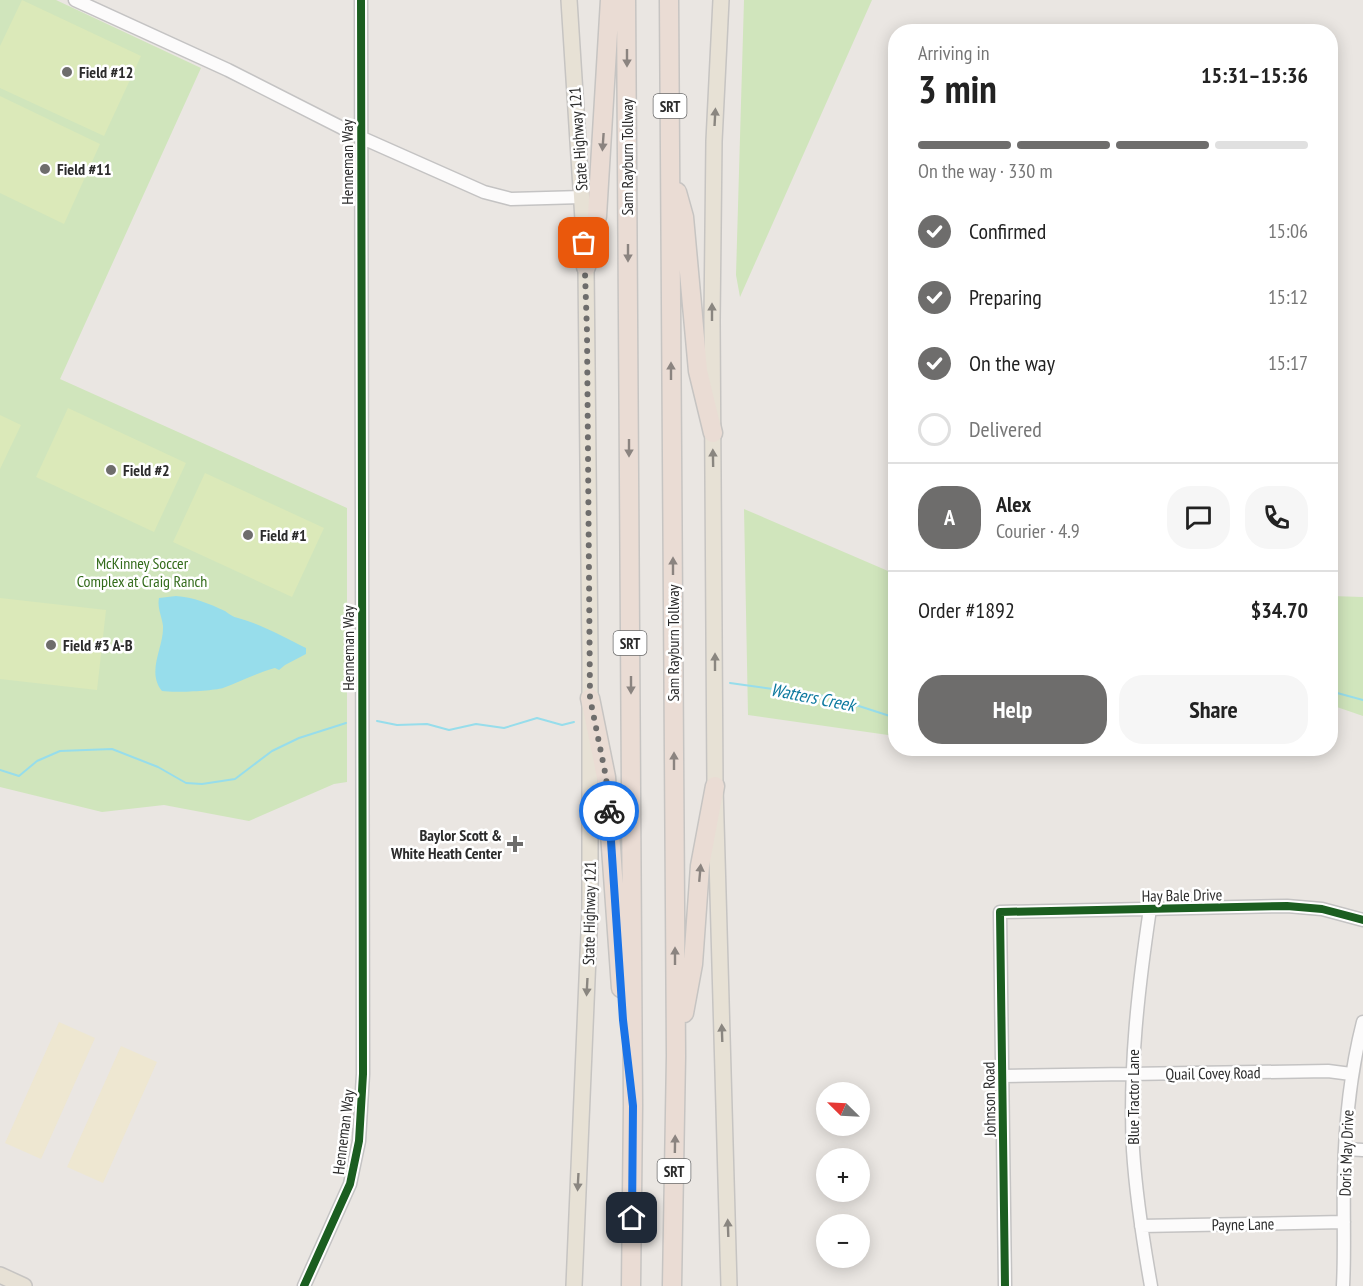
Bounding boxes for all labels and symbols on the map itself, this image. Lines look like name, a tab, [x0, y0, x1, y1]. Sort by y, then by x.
one-way arrow	[622, 49, 632, 68]
place label: Field #12	[79, 62, 133, 82]
marker: Field #12	[60, 65, 74, 79]
street label: State Highway 121	[564, 86, 592, 192]
road number: SRT	[654, 94, 686, 118]
street label: Sam Rayburn Tollway	[617, 98, 637, 216]
one-way arrow	[711, 107, 720, 126]
street label: Henneman Way	[337, 119, 357, 205]
one-way arrow	[598, 133, 607, 152]
place label: Field #11	[57, 159, 111, 179]
marker: Field #11	[38, 162, 52, 176]
pin	[558, 217, 609, 268]
one-way arrow	[623, 244, 633, 263]
one-way arrow	[707, 302, 717, 321]
one-way arrow	[666, 361, 676, 380]
one-way arrow	[624, 439, 634, 458]
one-way arrow	[708, 448, 718, 467]
place label: Field #2	[123, 460, 170, 480]
marker: Field #2	[104, 463, 118, 477]
place label: Field #1	[260, 525, 307, 545]
marker: Field #1	[241, 528, 255, 542]
park label: McKinney Soccer Complex at Craig Ranch	[77, 553, 207, 591]
one-way arrow	[668, 556, 677, 575]
street label: Sam Rayburn Tollway	[663, 584, 683, 702]
street label: Henneman Way	[338, 605, 358, 691]
road number: SRT	[614, 631, 646, 655]
place label: Field #3 A-B	[63, 635, 133, 655]
marker: Field #3 A-B	[44, 638, 58, 652]
one-way arrow	[710, 652, 720, 671]
one-way arrow	[626, 676, 636, 695]
water label: Watters Creek	[769, 678, 859, 717]
one-way arrow	[669, 751, 679, 770]
courier	[579, 781, 639, 841]
place label: Baylor Scott & White Heath Center	[390, 825, 502, 863]
marker: Baylor Scott & White Heath Center	[506, 835, 524, 853]
street label: State Highway 121	[578, 861, 600, 965]
one-way arrow	[695, 864, 705, 883]
street label: Hay Bale Drive	[1142, 884, 1222, 906]
one-way arrow	[671, 946, 680, 965]
one-way arrow	[582, 978, 591, 997]
one-way arrow	[718, 1023, 727, 1042]
street label: Blue Tractor Lane	[1123, 1049, 1143, 1145]
street label: Johnson Road	[978, 1061, 1000, 1138]
street label: Quail Covey Road	[1165, 1062, 1261, 1084]
north arrow	[816, 1082, 870, 1136]
street label: Henneman Way	[328, 1088, 358, 1176]
street label: Doris May Drive	[1334, 1109, 1358, 1197]
one-way arrow	[670, 1134, 680, 1153]
road number: SRT	[658, 1159, 690, 1183]
one-way arrow	[573, 1173, 582, 1192]
pin	[606, 1192, 657, 1243]
street label: Payne Lane	[1211, 1213, 1275, 1235]
one-way arrow	[724, 1218, 733, 1237]

